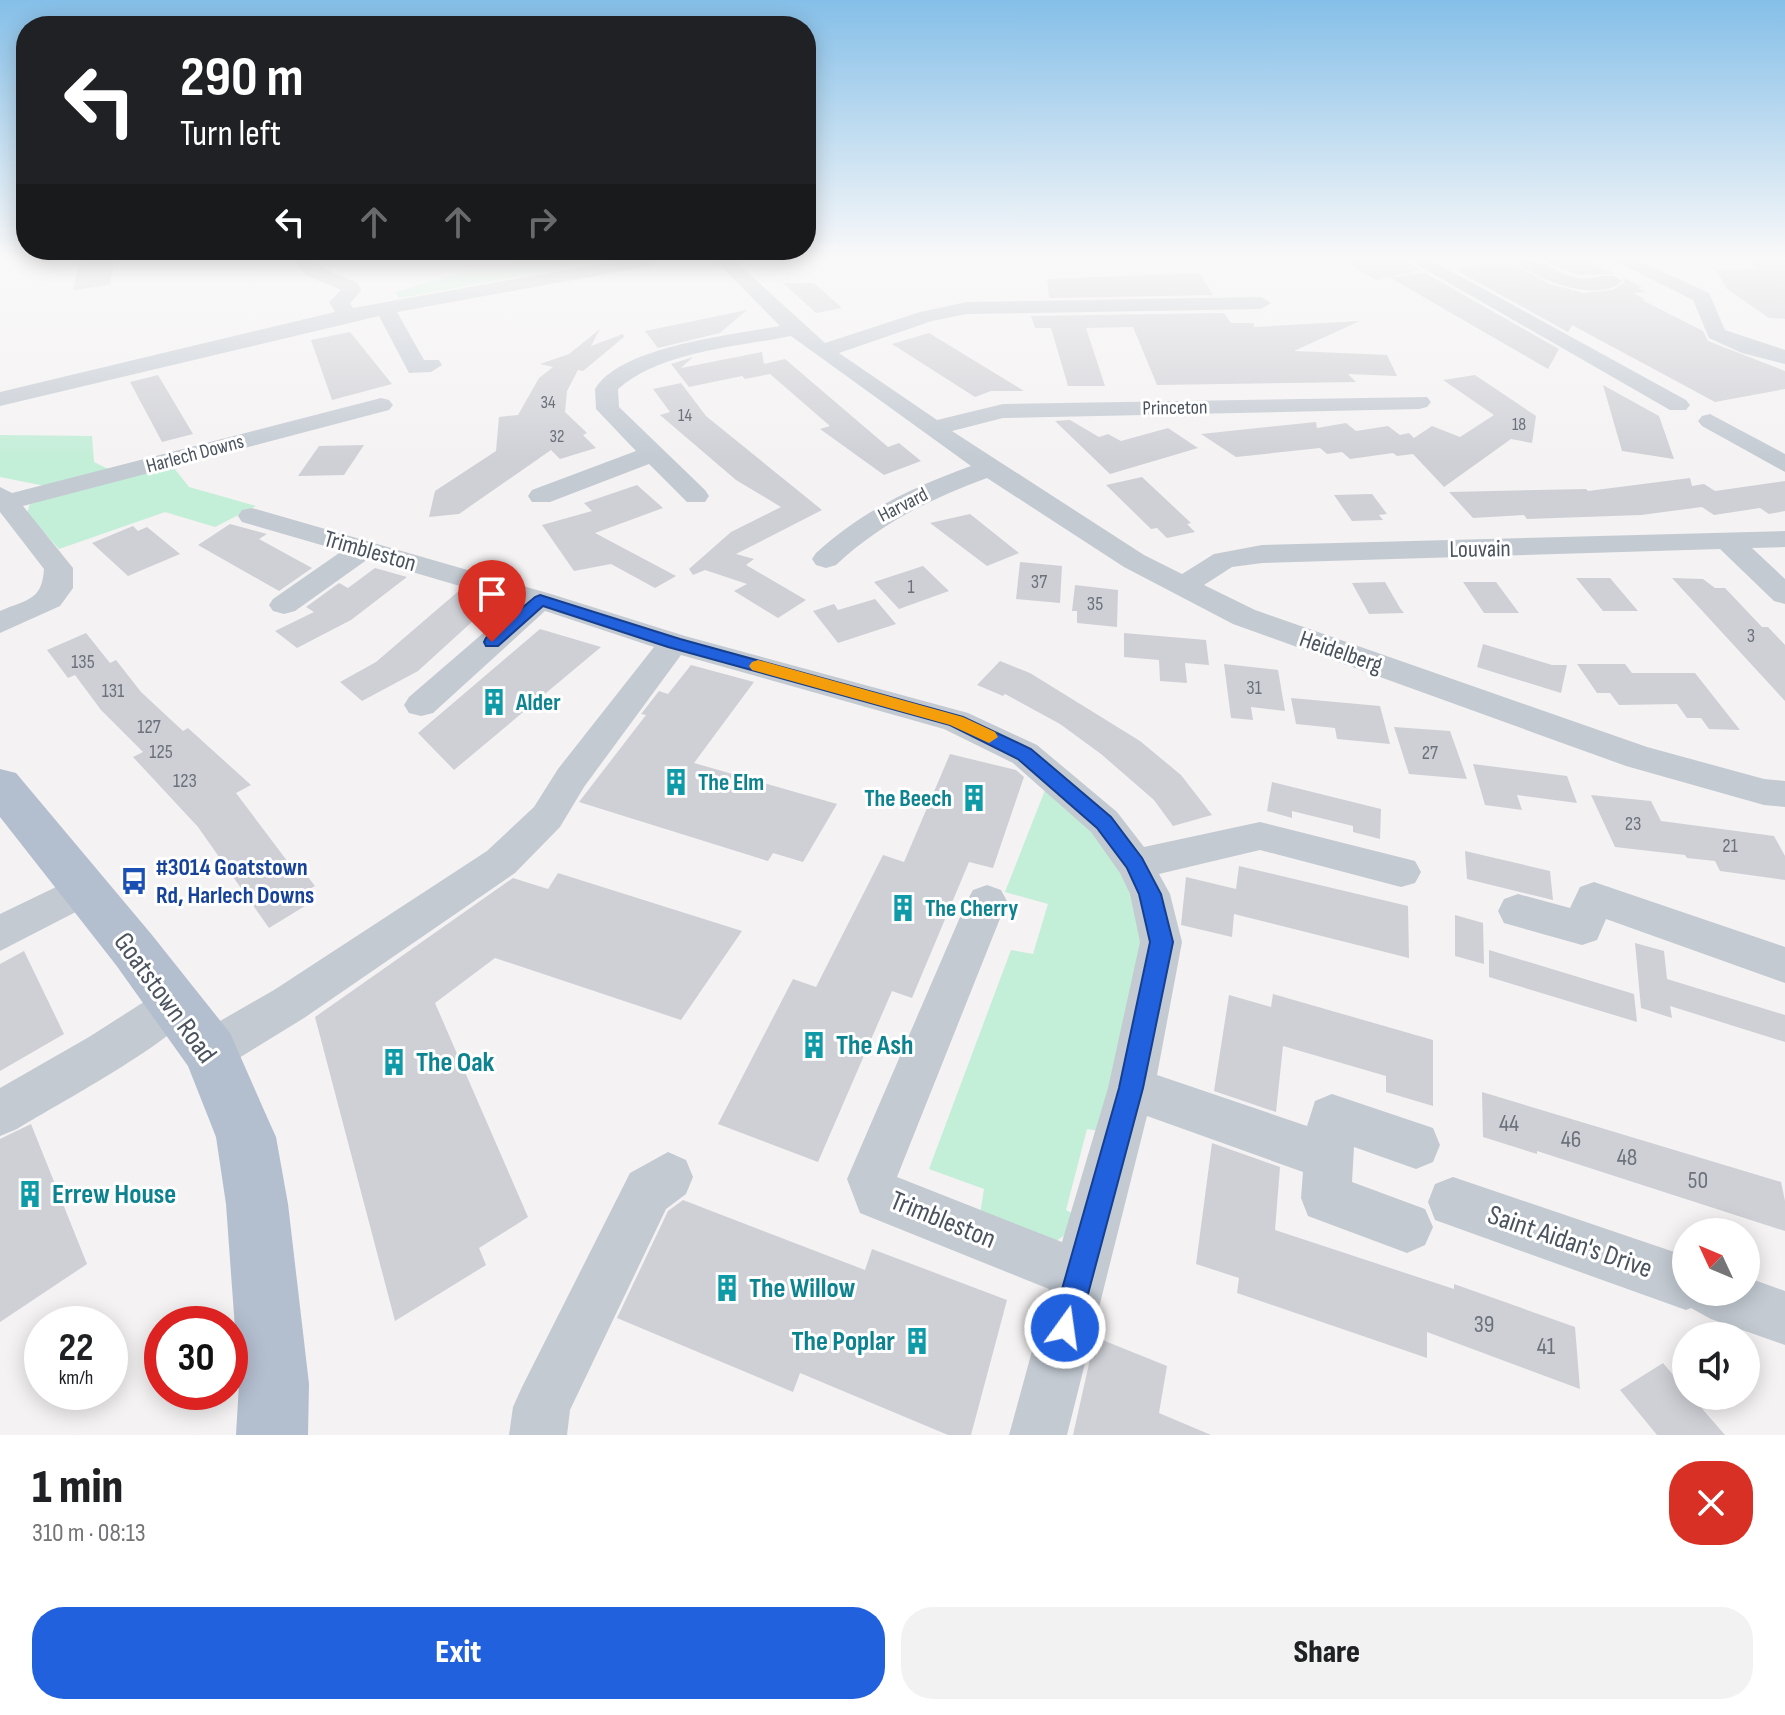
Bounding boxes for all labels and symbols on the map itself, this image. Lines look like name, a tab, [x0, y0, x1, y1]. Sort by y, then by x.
house number: 34	[540, 392, 556, 413]
street label: Princeton	[1142, 395, 1208, 421]
house number: 14	[678, 405, 692, 426]
house number: 18	[1512, 414, 1526, 435]
house number: 32	[550, 426, 564, 447]
street label: Harlech Downs	[144, 429, 246, 479]
street label: Harvard	[874, 482, 932, 528]
street label: Trimbleston	[320, 524, 420, 578]
street label: Louvain	[1449, 534, 1511, 564]
pin	[458, 560, 526, 642]
house number: 37	[1031, 570, 1047, 594]
house number: 1	[908, 575, 915, 599]
house number: 35	[1087, 592, 1103, 616]
street label: Heidelberg	[1296, 624, 1386, 680]
house number: 3	[1747, 624, 1755, 648]
house number: 135	[71, 650, 95, 674]
house number: 31	[1246, 676, 1262, 700]
house number: 131	[102, 679, 124, 703]
building icon: Alder	[479, 687, 509, 717]
place label: Alder	[515, 688, 561, 717]
house number: 127	[137, 715, 161, 739]
house number: 125	[149, 740, 173, 764]
house number: 27	[1422, 741, 1438, 765]
building icon: The Elm	[661, 767, 691, 797]
place label: The Elm	[698, 768, 764, 797]
house number: 123	[173, 769, 197, 793]
building icon: The Beech	[959, 783, 989, 813]
place label: The Beech	[864, 784, 952, 813]
house number: 23	[1625, 812, 1641, 836]
house number: 21	[1722, 834, 1738, 858]
place label: #3014 Goatstown Rd, Harlech Downs	[156, 853, 314, 910]
bus stop icon: #3014 Goatstown Rd, Harlech Downs	[119, 866, 149, 896]
building icon: The Cherry	[888, 893, 918, 923]
place label: The Cherry	[925, 894, 1018, 923]
street label: Goatstown Road	[107, 926, 223, 1070]
place label: The Ash	[836, 1029, 913, 1062]
building icon: The Ash	[799, 1030, 829, 1060]
place label: The Oak	[416, 1046, 495, 1079]
building icon: The Oak	[379, 1047, 409, 1077]
house number: 44	[1499, 1109, 1519, 1138]
house number: 46	[1561, 1125, 1581, 1154]
house number: 48	[1617, 1143, 1637, 1172]
house number: 50	[1688, 1166, 1708, 1195]
place label: Errew House	[52, 1178, 176, 1211]
building icon: Errew House	[15, 1179, 45, 1209]
street label: Trimbleston	[886, 1184, 1000, 1256]
street label: Saint Aidan's Drive	[1484, 1198, 1656, 1286]
north arrow	[1672, 1218, 1760, 1306]
place label: The Willow	[749, 1272, 856, 1305]
building icon: The Willow	[712, 1273, 742, 1303]
position arrow	[1023, 1286, 1107, 1370]
speed limit sign: 30	[144, 1306, 248, 1410]
house number: 39	[1474, 1310, 1494, 1339]
place label: The Poplar	[791, 1325, 895, 1358]
building icon: The Poplar	[902, 1326, 932, 1356]
house number: 41	[1537, 1332, 1556, 1361]

